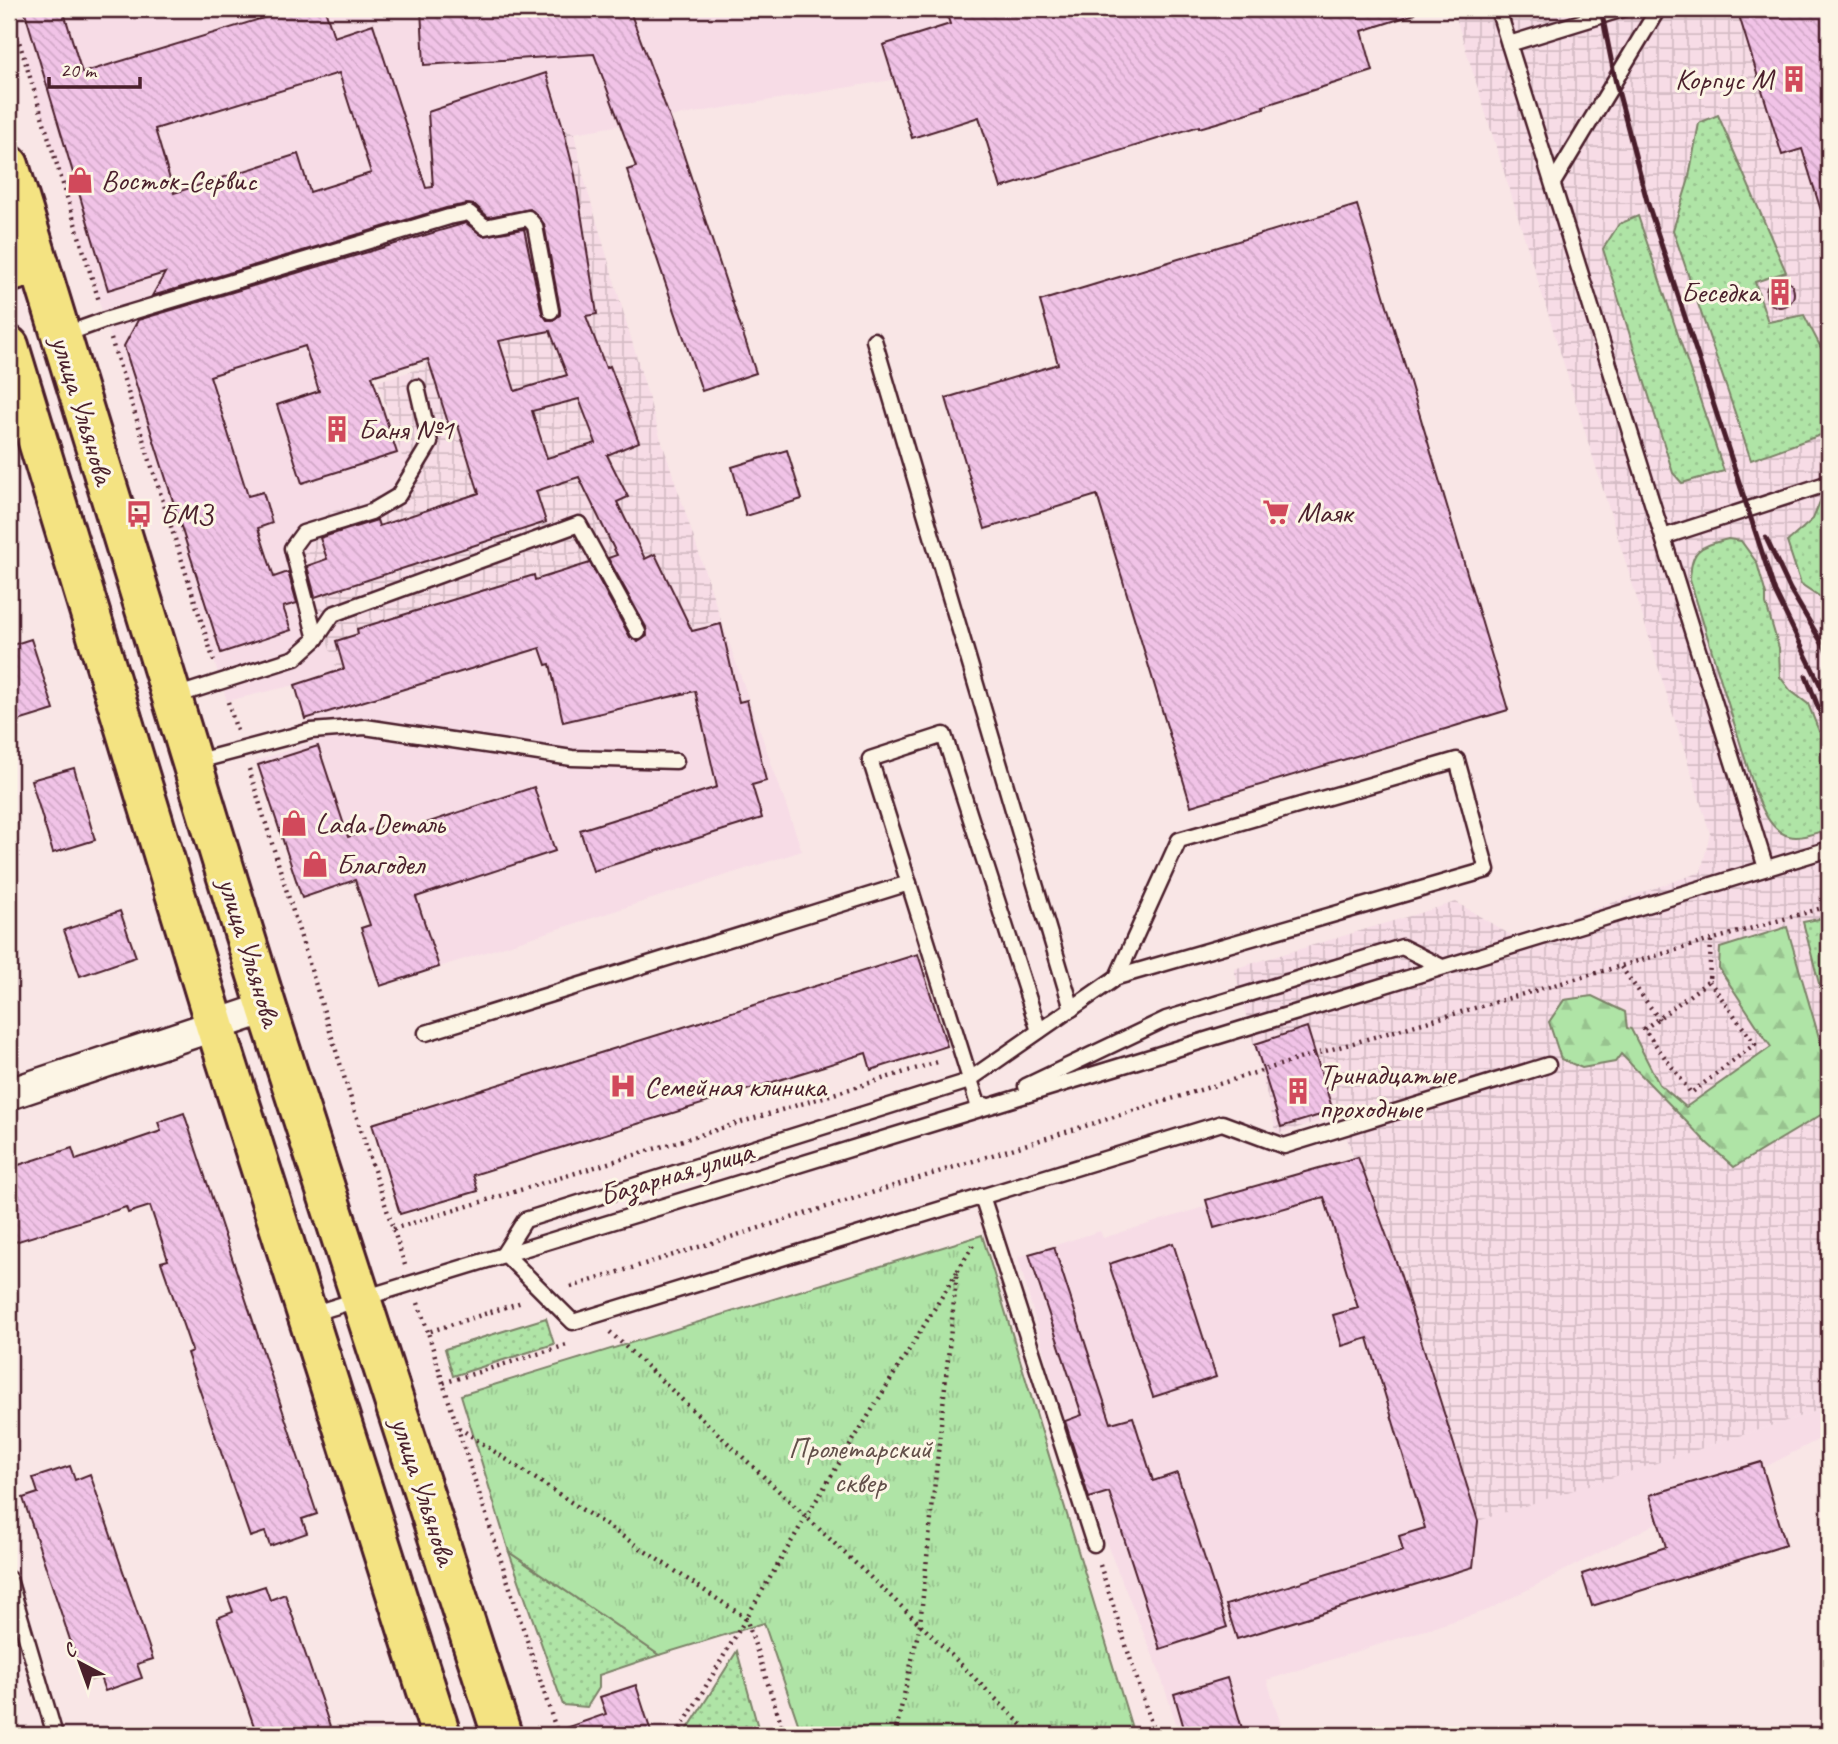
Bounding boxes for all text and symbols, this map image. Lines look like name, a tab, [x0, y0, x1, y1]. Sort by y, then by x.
scale bar	[49, 46, 140, 90]
text: 20 m	[60, 57, 98, 83]
place label: Корпус М	[1675, 60, 1775, 98]
building icon: Корпус М	[1779, 64, 1809, 94]
place label: Восток-Сервис	[101, 161, 257, 199]
shop icon: Восток-Сервис	[65, 165, 95, 195]
place label: Беседка	[1681, 273, 1762, 311]
building icon: Беседка	[1765, 277, 1795, 307]
street label: улица Ульянова	[42, 329, 124, 492]
place label: Баня №1	[358, 410, 455, 448]
building icon: Баня №1	[322, 414, 352, 444]
place label: Маяк	[1297, 493, 1355, 531]
place label: БМЗ	[160, 495, 215, 533]
supermarket icon: Маяк	[1261, 497, 1291, 527]
bus stop icon: БМЗ	[124, 499, 154, 529]
place label: Lada Dеталь	[315, 804, 446, 842]
shop icon: Lada Dеталь	[279, 808, 309, 838]
place label: Благодел	[336, 845, 427, 883]
shop icon: Благодел	[300, 849, 330, 879]
street label: улица Ульянова	[209, 871, 291, 1034]
place label: Тринадцатые проходные	[1319, 1055, 1457, 1127]
place label: Семейная клиника	[644, 1067, 828, 1105]
hospital icon: Семейная клиника	[608, 1071, 638, 1101]
building icon: Тринадцатые проходные	[1283, 1076, 1313, 1106]
street label: Базарная улица	[594, 1131, 759, 1214]
street label: улица Ульянова	[382, 1410, 467, 1572]
park label: Пролетарский сквер	[788, 1429, 933, 1501]
north arrow	[46, 1628, 116, 1698]
text: С	[58, 1637, 83, 1663]

